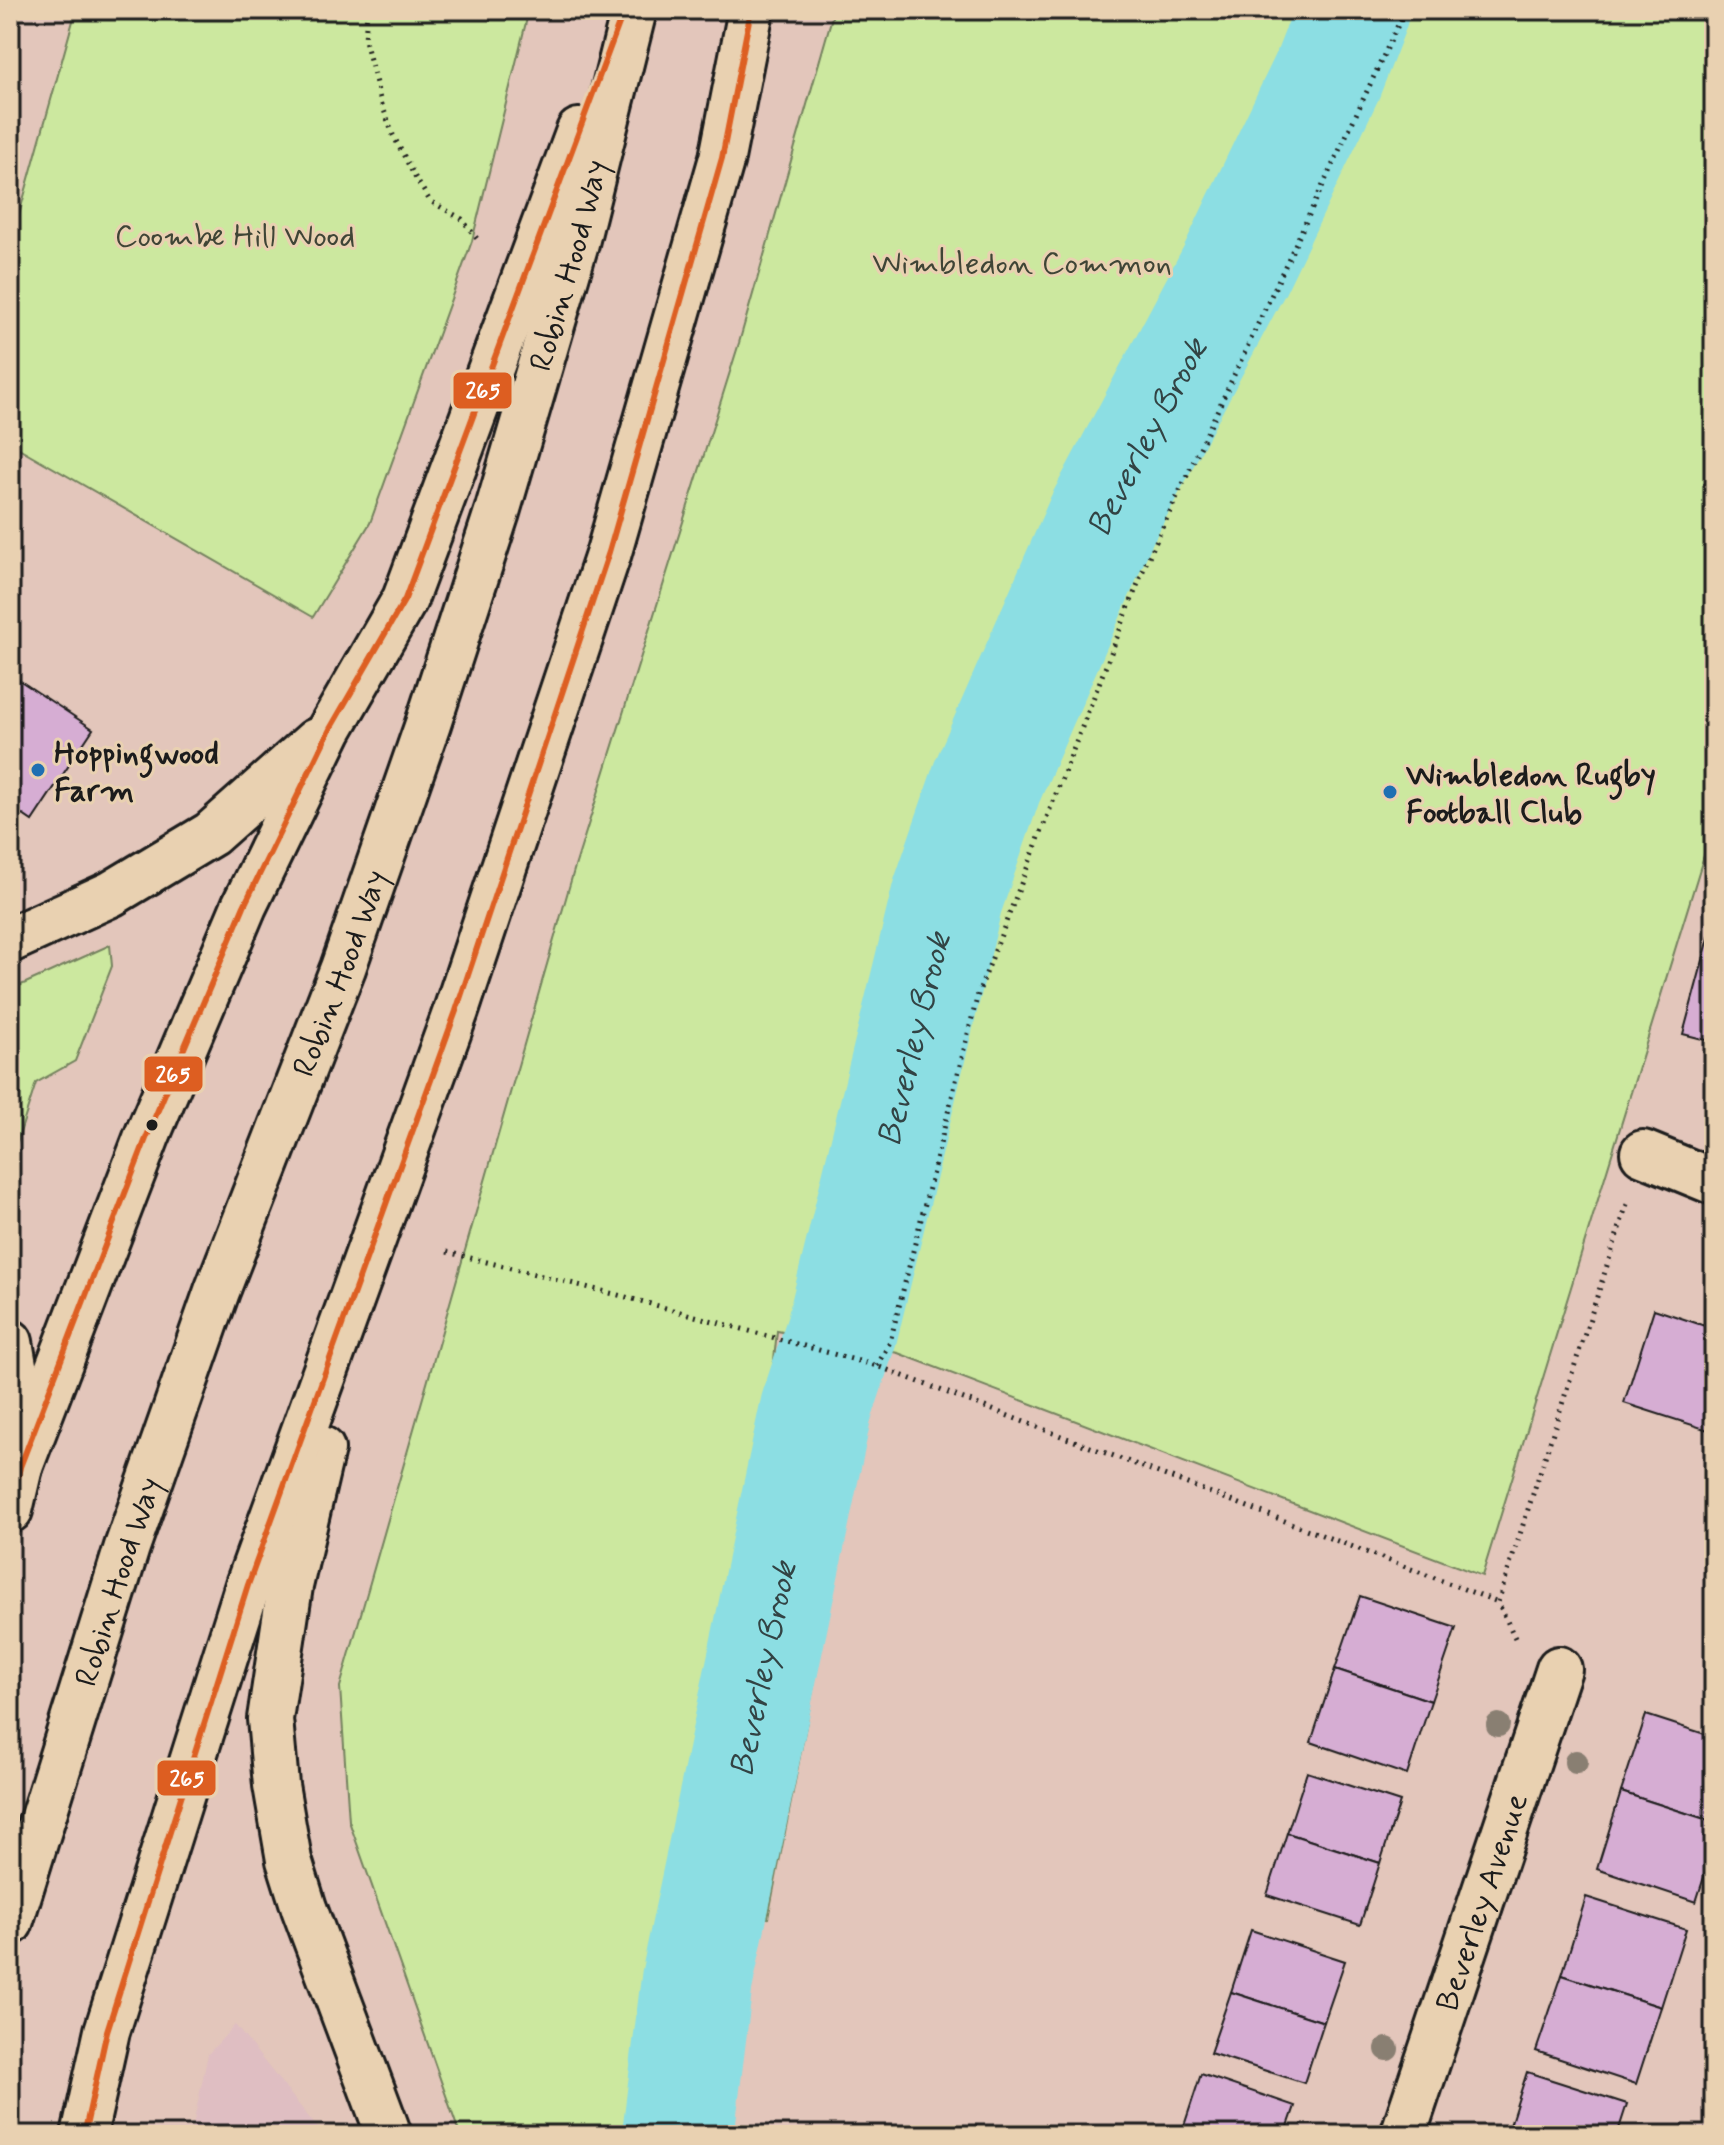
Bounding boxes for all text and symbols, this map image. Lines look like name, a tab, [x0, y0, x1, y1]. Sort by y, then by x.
street label: Robin Hood Way	[520, 156, 619, 376]
park label: Coombe Hill Wood	[115, 216, 355, 258]
park label: Wimbledon Common	[872, 243, 1172, 285]
water label: Beverley Brook	[1077, 329, 1220, 544]
line badge: 265	[452, 371, 513, 410]
text: 265	[465, 378, 501, 406]
place label: Hoppingwood Farm	[54, 733, 219, 812]
place label: Wimbledon Rugby Football Club	[1406, 755, 1656, 834]
marker: Hoppingwood Farm	[29, 761, 47, 779]
marker: Wimbledon Rugby Football Club	[1381, 783, 1399, 801]
street label: Robin Hood Way	[284, 865, 399, 1083]
water label: Beverley Brook	[867, 926, 963, 1151]
line badge: 265	[143, 1055, 204, 1093]
text: 265	[155, 1062, 191, 1090]
unlabelled marker	[144, 1117, 160, 1133]
street label: Robin Hood Way	[66, 1472, 173, 1692]
water label: Beverley Brook	[720, 1556, 809, 1781]
line badge: 265	[156, 1759, 217, 1797]
text: 265	[169, 1766, 205, 1794]
street label: Beverley Avenue	[1427, 1788, 1539, 2017]

